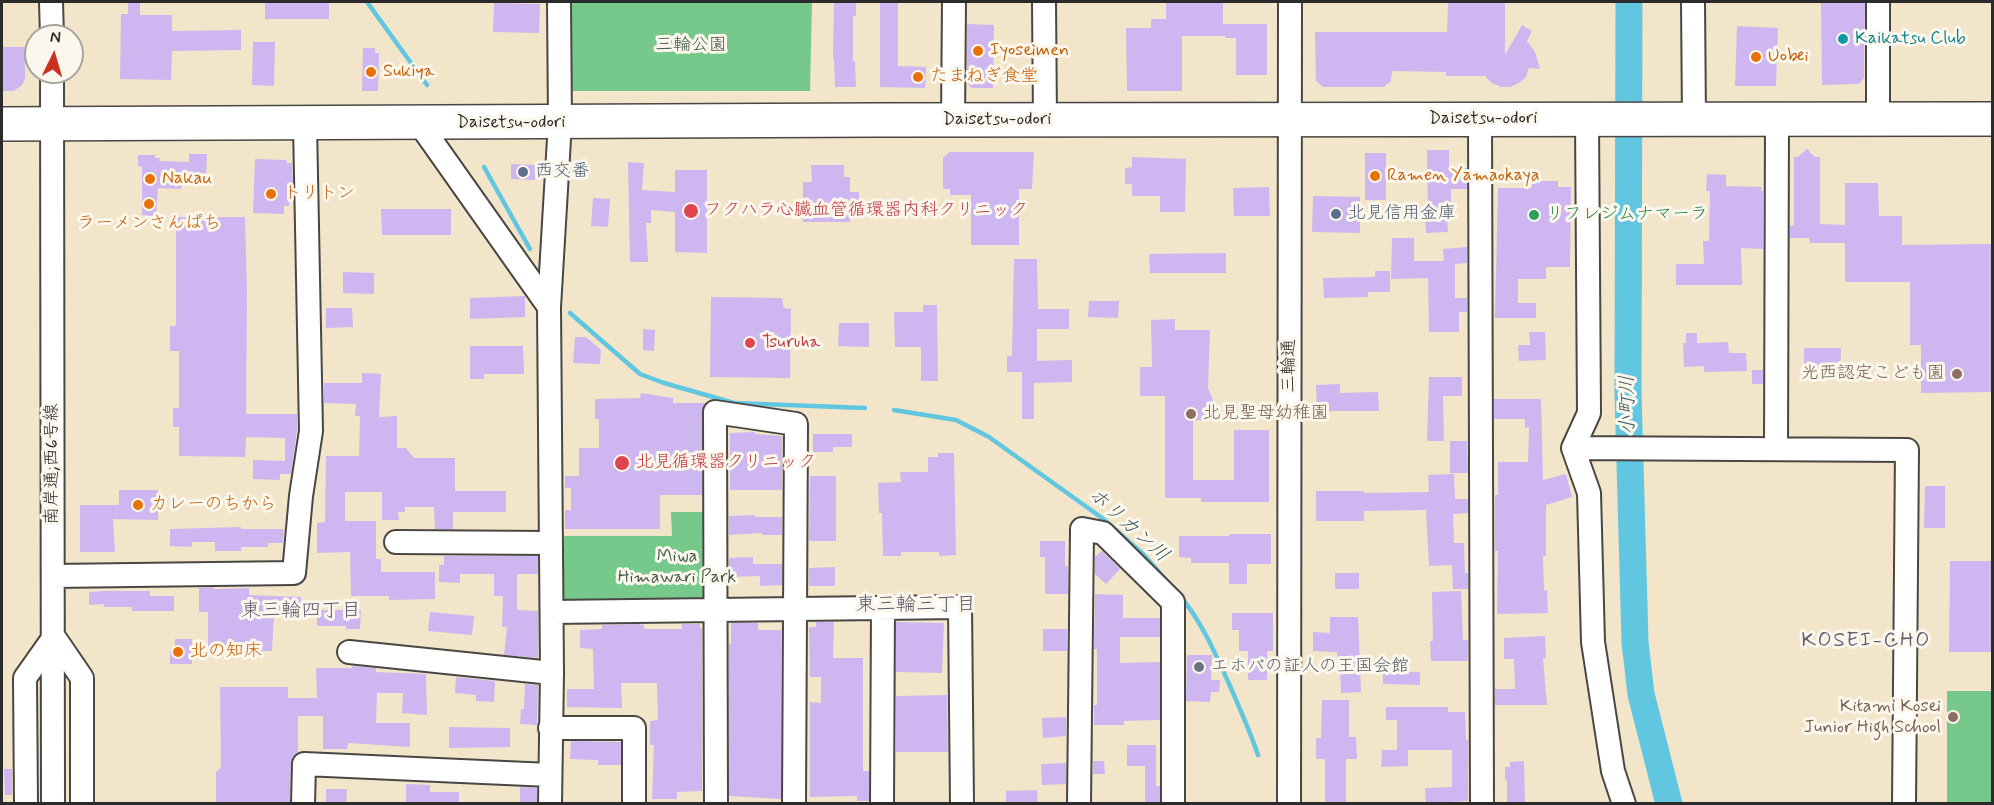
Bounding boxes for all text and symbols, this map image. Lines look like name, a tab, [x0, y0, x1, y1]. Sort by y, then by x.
north arrow	[24, 24, 84, 84]
text: N	[49, 27, 62, 48]
place label: Kaikatsu Club	[1855, 28, 1966, 50]
marker: Kaikatsu Club	[1836, 32, 1850, 46]
park label: 三輪公園	[655, 35, 727, 57]
place label: Iyoseimen	[990, 40, 1069, 62]
marker: Iyoseimen	[971, 44, 985, 58]
place label: Uobei	[1768, 46, 1808, 68]
marker: Uobei	[1749, 50, 1763, 64]
place label: Sukiya	[383, 61, 435, 83]
marker: Sukiya	[364, 65, 378, 79]
place label: たまねぎ食堂	[930, 66, 1038, 88]
marker: たまねぎ食堂	[911, 70, 925, 84]
street label: Daisetsu-odori	[1429, 108, 1537, 130]
street label: Daisetsu-odori	[943, 109, 1051, 131]
street label: Daisetsu-odori	[457, 112, 565, 134]
place label: 西交番	[535, 161, 589, 183]
marker: 西交番	[516, 165, 530, 179]
place label: Ramen Yamaokaya	[1387, 165, 1540, 187]
place label: Nakau	[162, 168, 212, 190]
marker: Ramen Yamaokaya	[1368, 169, 1382, 183]
marker: Nakau	[143, 172, 157, 186]
place label: トリトン	[283, 183, 355, 205]
marker: トリトン	[264, 187, 278, 201]
marker: ラーメンさんぱち	[142, 197, 156, 211]
place label: フクハラ心臓血管循環器内科クリニック	[704, 200, 1028, 222]
marker: フクハラ心臓血管循環器内科クリニック	[682, 202, 700, 220]
place label: 北見信用金庫	[1348, 203, 1456, 225]
place label: リフレジムナマーラ	[1546, 204, 1708, 226]
marker: 北見信用金庫	[1329, 207, 1343, 221]
marker: リフレジムナマーラ	[1527, 208, 1541, 222]
place label: ラーメンさんぱち	[77, 213, 221, 235]
place label: Tsuruha	[762, 332, 820, 354]
marker: Tsuruha	[743, 336, 757, 350]
street label: 三輪通	[1279, 339, 1301, 393]
place label: 光西認定こども園	[1801, 363, 1945, 385]
marker: 光西認定こども園	[1950, 367, 1964, 381]
water label: 小町川	[1616, 375, 1642, 435]
street label: 南岸通;西6号線	[42, 403, 64, 525]
place label: 北見聖母幼稚園	[1203, 403, 1329, 425]
marker: 北見聖母幼稚園	[1184, 407, 1198, 421]
place label: 北見循環器クリニック	[636, 452, 816, 474]
marker: 北見循環器クリニック	[613, 454, 631, 472]
water label: ホリカン川	[1083, 484, 1173, 568]
place label: カレーのちから	[150, 494, 277, 516]
marker: カレーのちから	[131, 498, 145, 512]
park label: Miwa Himawari Park	[618, 546, 736, 588]
district label: 東三輪三丁目	[856, 594, 976, 618]
district label: 東三輪四丁目	[241, 600, 361, 624]
district label: KOSEI-CHO	[1804, 629, 1928, 655]
place label: 北の知床	[190, 641, 262, 663]
marker: 北の知床	[171, 645, 185, 659]
place label: エホバの証人の王国会館	[1211, 656, 1409, 678]
marker: エホバの証人の王国会館	[1192, 660, 1206, 674]
place label: Kitami Kosei Junior High School	[1804, 696, 1941, 738]
marker: Kitami Kosei Junior High School	[1946, 710, 1960, 724]

